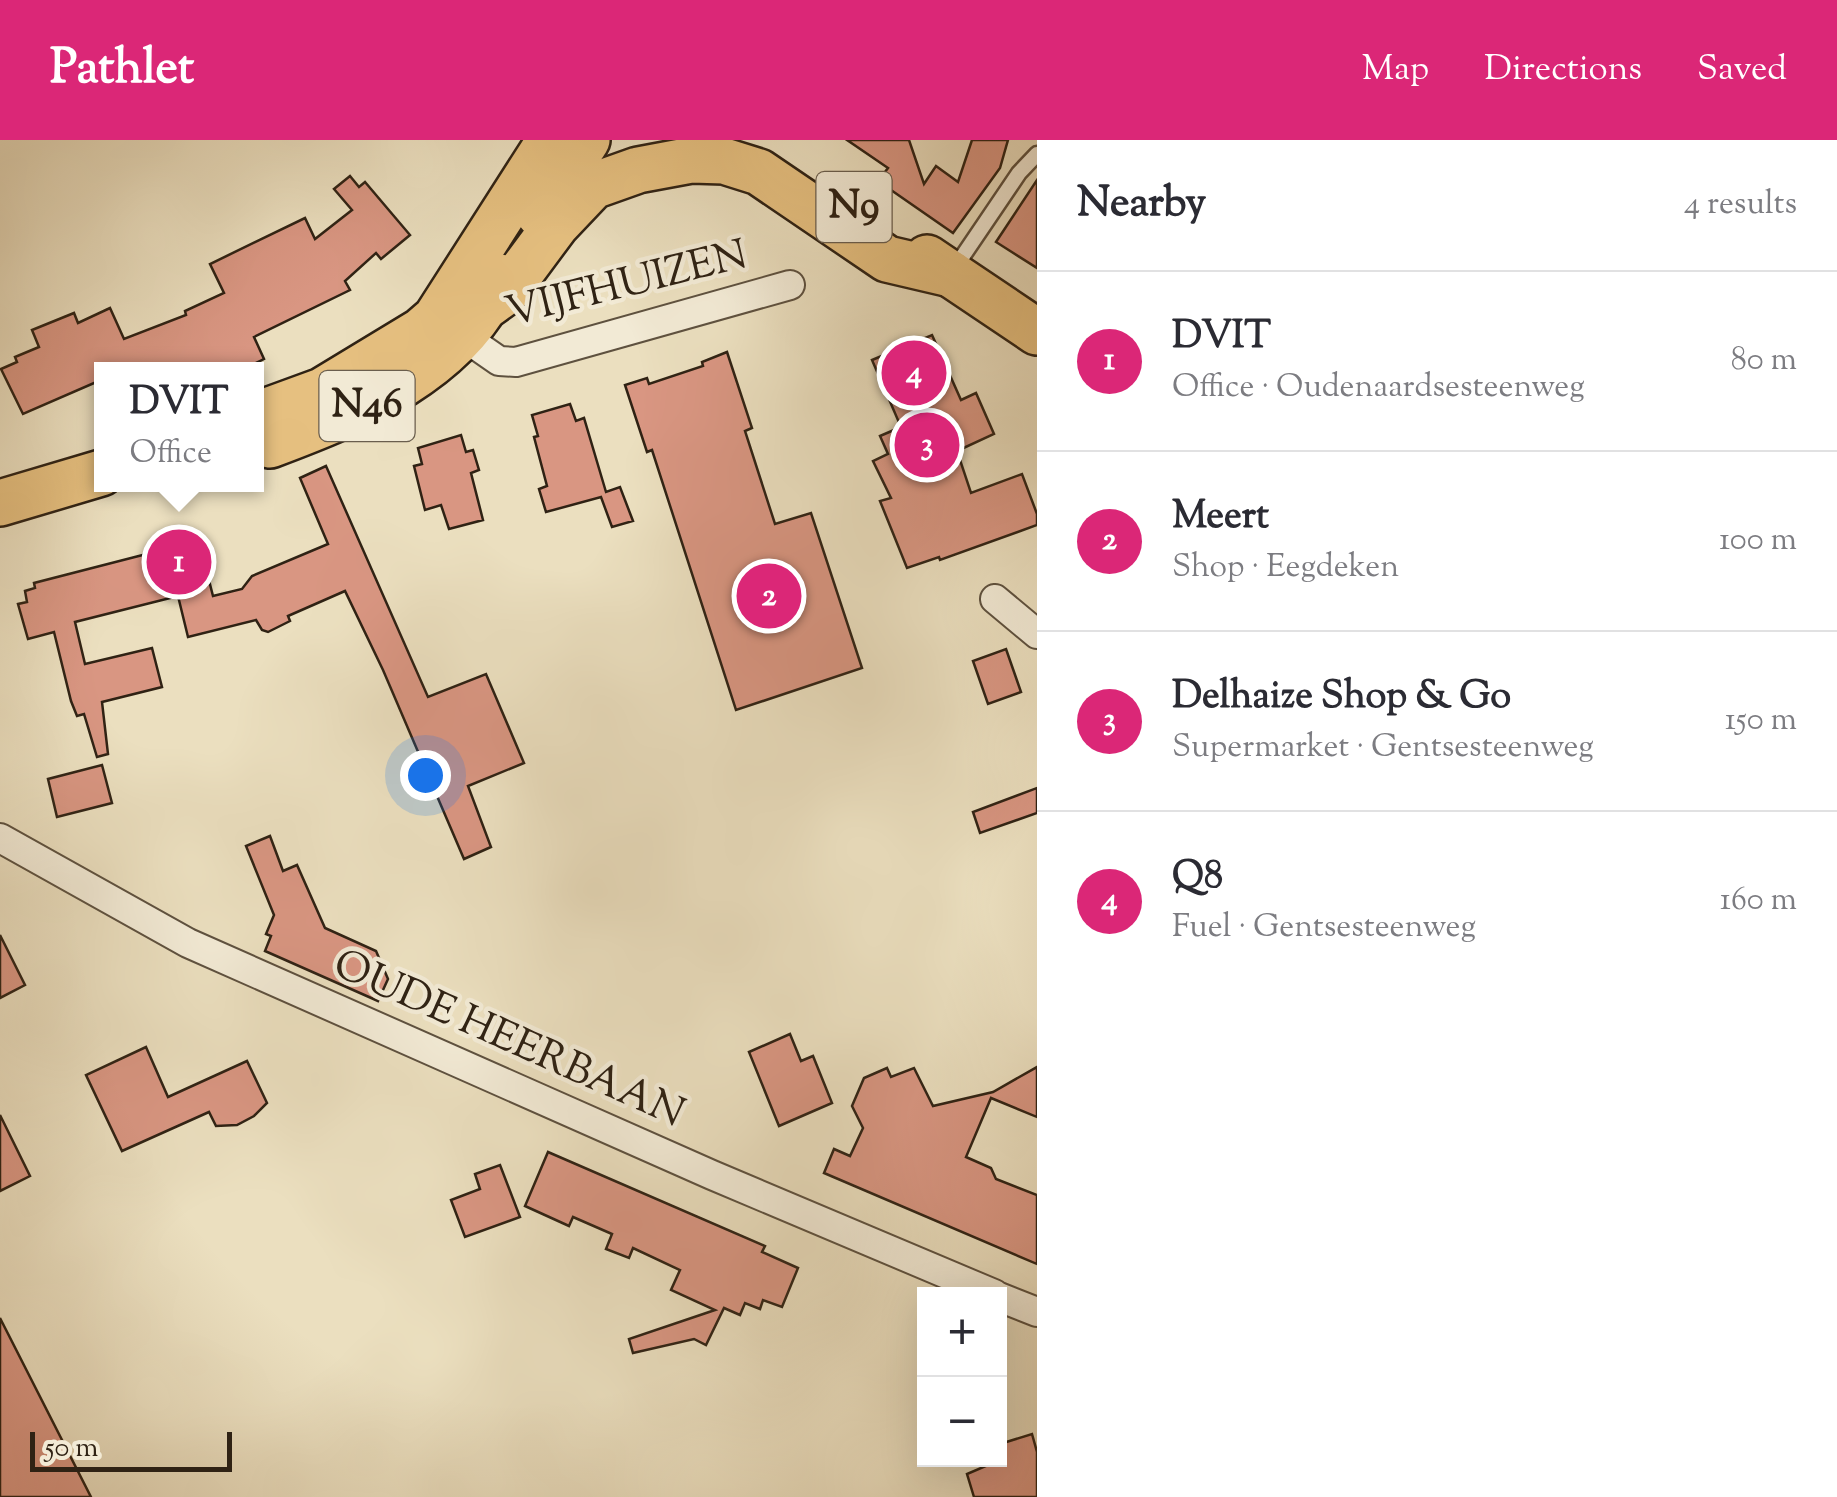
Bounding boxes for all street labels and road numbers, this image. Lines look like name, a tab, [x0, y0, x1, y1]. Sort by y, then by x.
road number: N9	[816, 172, 892, 242]
street label: VIJFHUIZEN	[500, 227, 754, 345]
road number: N46	[320, 371, 414, 441]
street label: OUDE HEERBAAN	[323, 937, 693, 1145]

